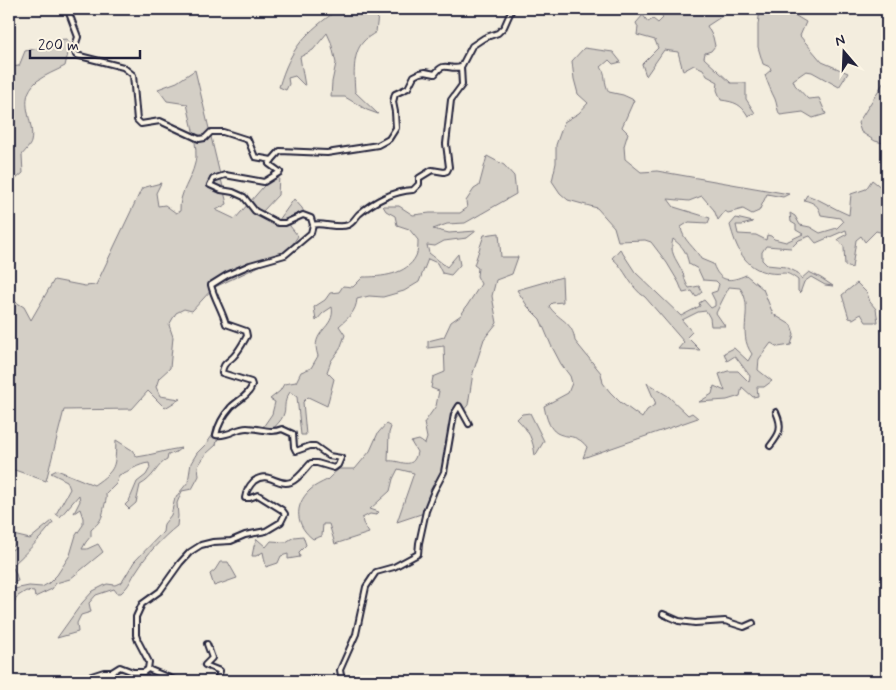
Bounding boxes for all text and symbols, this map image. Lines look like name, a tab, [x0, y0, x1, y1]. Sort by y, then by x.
scale bar	[30, 28, 140, 60]
north arrow	[818, 28, 868, 78]
text: N	[833, 31, 847, 51]
text: 200 m	[38, 36, 79, 56]

